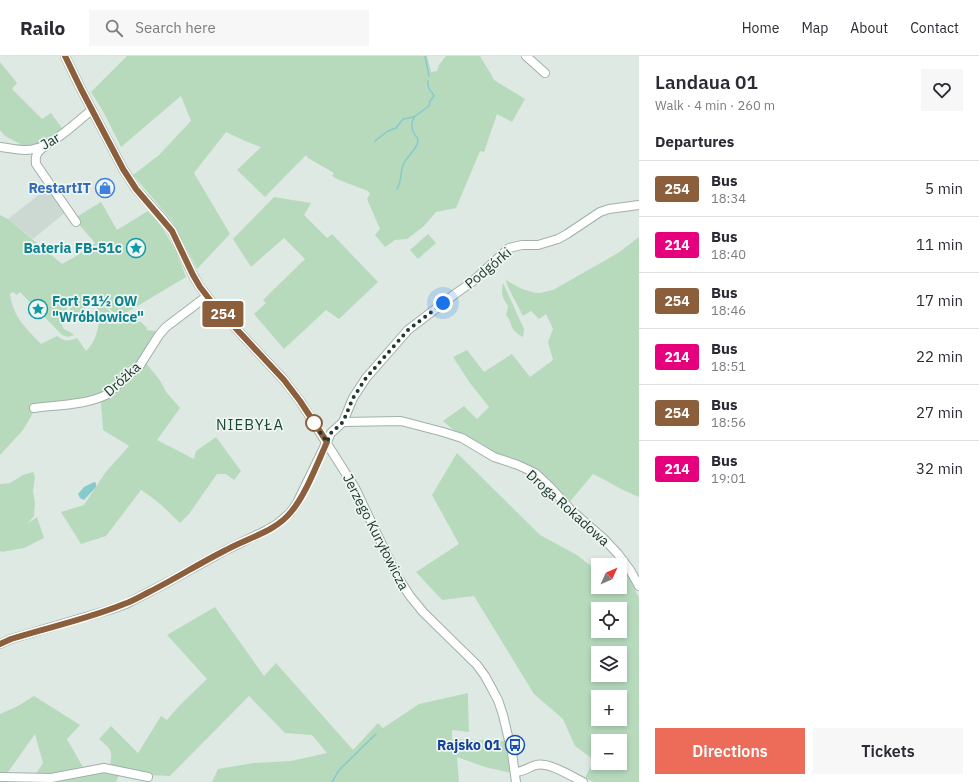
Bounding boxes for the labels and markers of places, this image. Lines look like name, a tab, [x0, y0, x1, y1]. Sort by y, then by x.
shop icon: RestartIT	[94, 177, 116, 199]
place label: RestartIT	[28, 179, 91, 197]
place icon: Bateria FB-51c	[125, 237, 147, 259]
place label: Bateria FB-51c	[23, 239, 122, 257]
place label: Fort 51½ OW "Wróblowice"	[52, 292, 144, 326]
place icon: Fort 51½ OW "Wróblowice"	[27, 298, 49, 320]
unlabelled marker	[305, 414, 323, 432]
bus stop icon: Rajsko 01	[504, 734, 526, 756]
place label: Rajsko 01	[437, 736, 502, 754]

